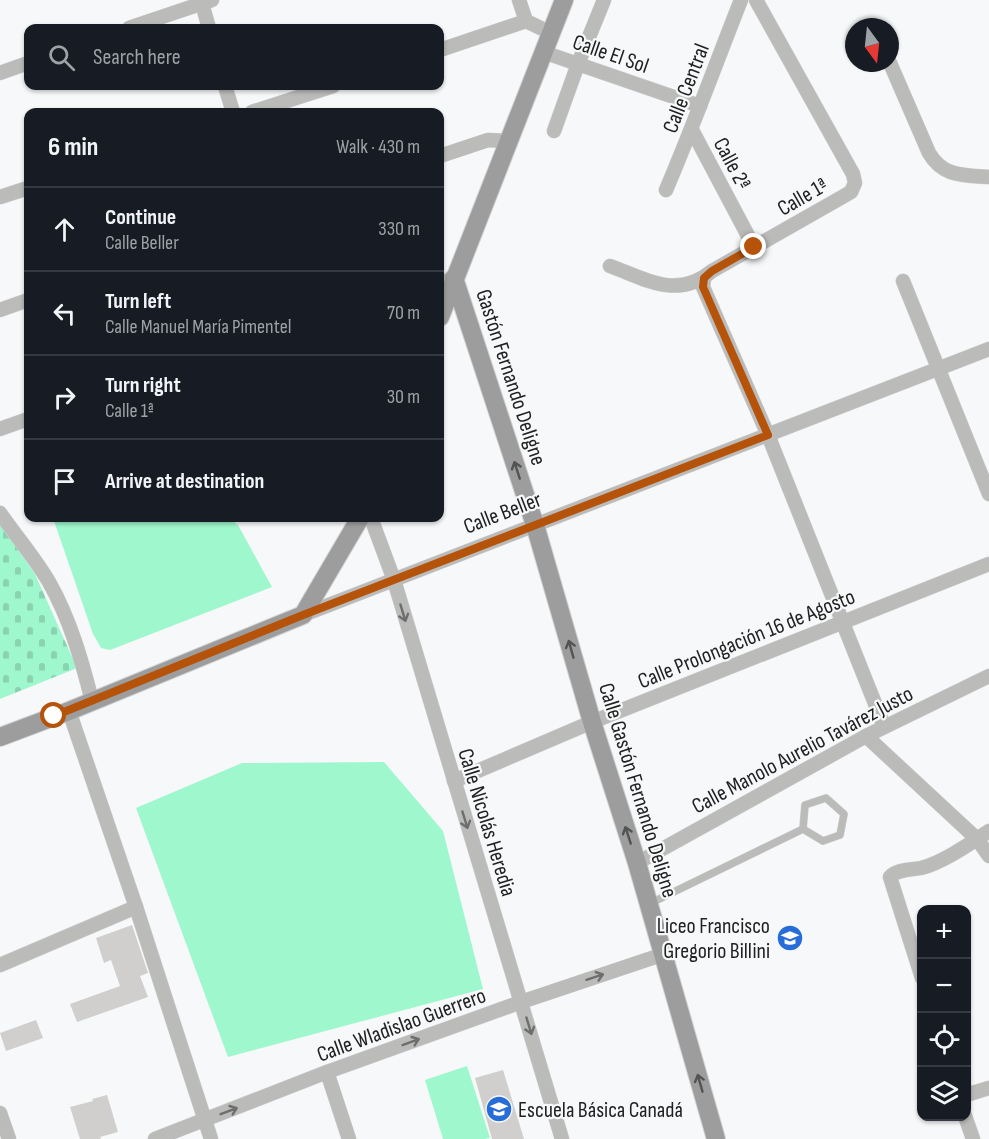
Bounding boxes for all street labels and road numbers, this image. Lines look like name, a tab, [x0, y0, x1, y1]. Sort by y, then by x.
street label: Calle El Sol	[569, 29, 652, 80]
street label: Calle Central	[657, 40, 716, 137]
street label: Calle 2ª	[707, 133, 756, 194]
street label: Calle 1ª	[773, 172, 833, 222]
street label: Gastón Fernando Deligne	[469, 286, 552, 469]
street label: Calle Beller	[460, 486, 545, 541]
street label: Calle Prolongación 16 de Agosto	[634, 583, 859, 695]
street label: Calle Gastón Fernando Deligne	[592, 680, 683, 901]
street label: Calle Manolo Aurelio Tavárez Justo	[687, 680, 918, 820]
street label: Calle Nicolás Heredia	[451, 745, 522, 900]
street label: Calle Wladislao Guerrero	[313, 982, 490, 1069]

